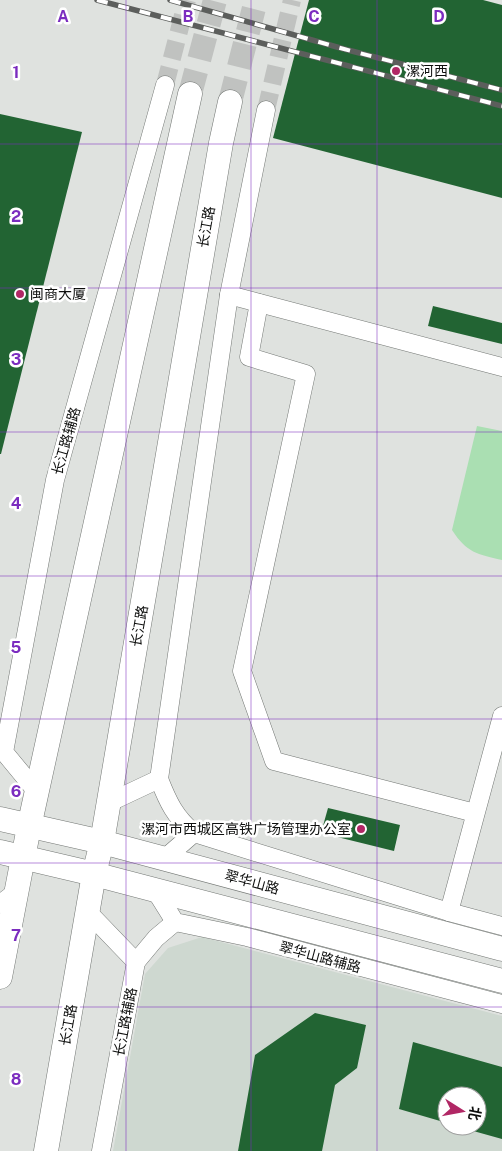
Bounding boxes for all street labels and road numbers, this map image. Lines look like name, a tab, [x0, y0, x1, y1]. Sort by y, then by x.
street label: 长江路	[194, 205, 218, 249]
street label: 长江路辅路	[49, 405, 83, 477]
street label: 长江路	[127, 604, 151, 648]
street label: 翠华山路	[223, 867, 281, 897]
street label: 翠华山路辅路	[277, 938, 363, 976]
street label: 长江路辅路	[110, 986, 140, 1058]
street label: 长江路	[56, 1003, 80, 1047]

